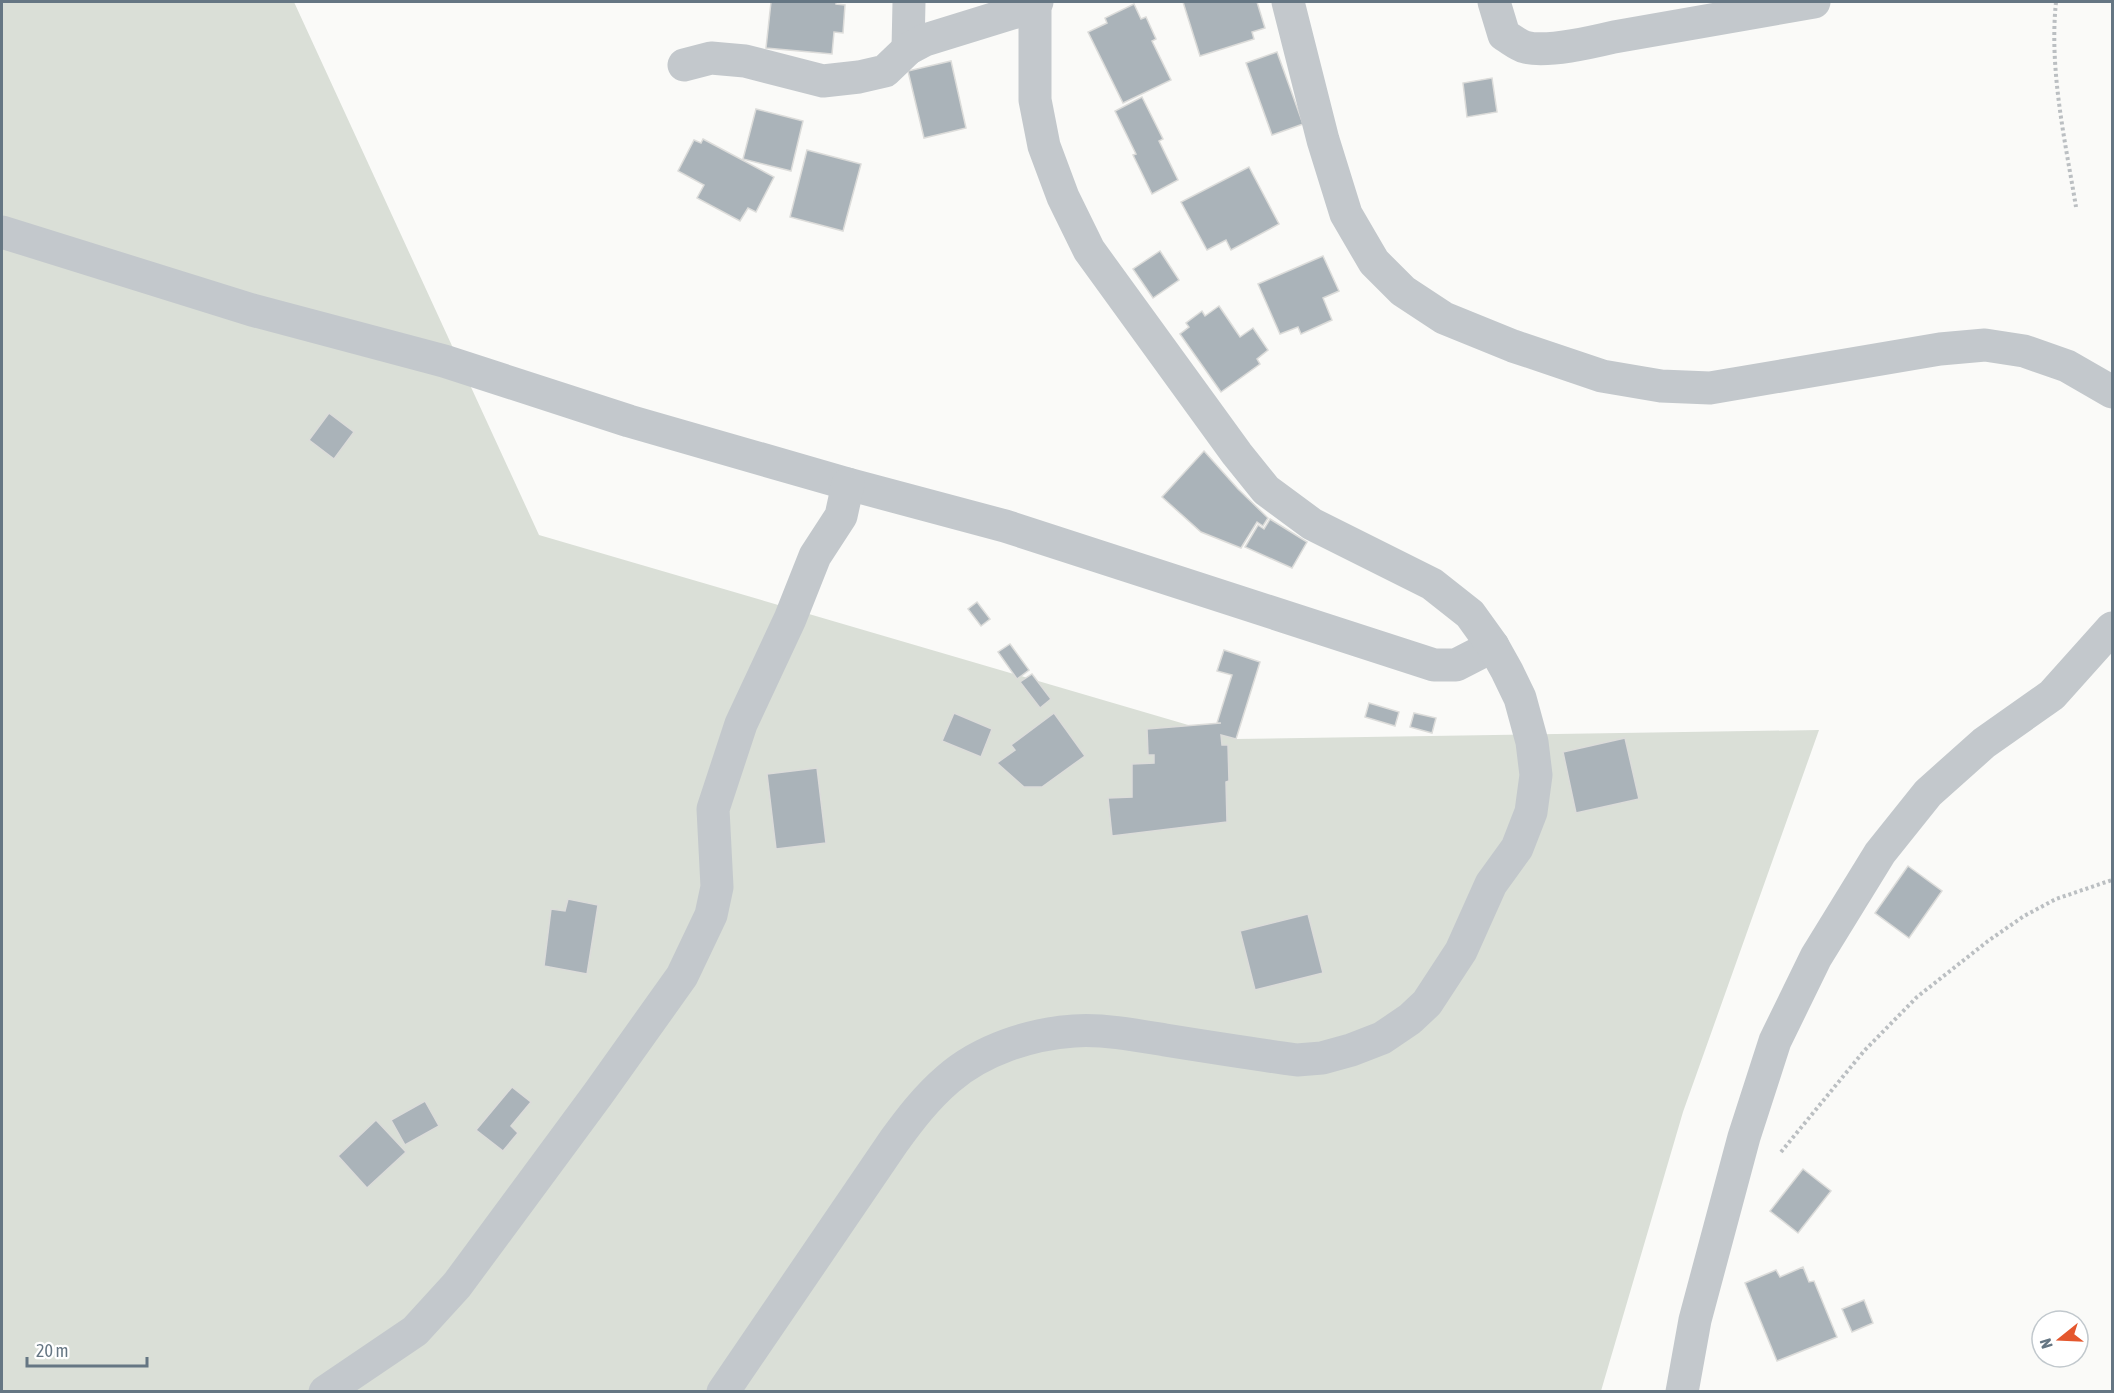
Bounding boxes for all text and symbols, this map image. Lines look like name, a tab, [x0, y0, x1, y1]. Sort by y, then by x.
north arrow	[2030, 1309, 2090, 1369]
scale bar	[27, 1330, 147, 1368]
text: N	[2036, 1336, 2056, 1351]
text: 20 m	[36, 1340, 68, 1361]

